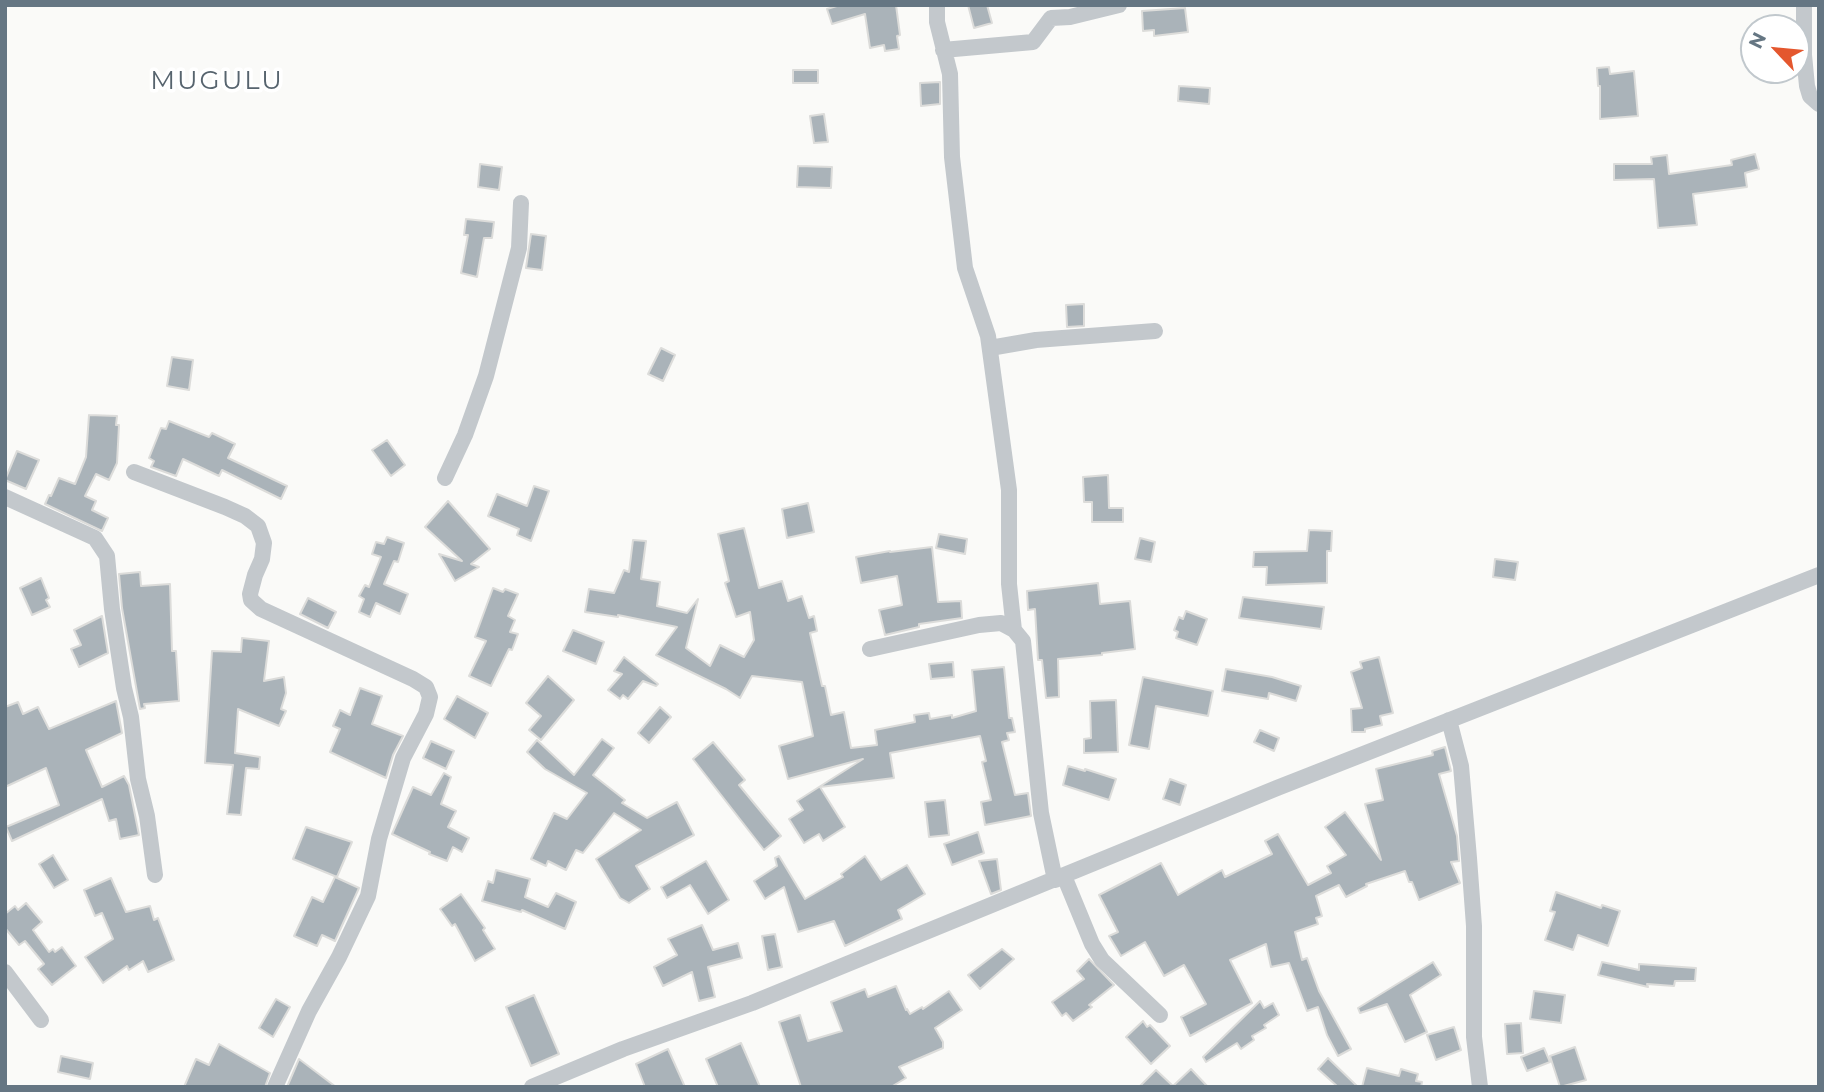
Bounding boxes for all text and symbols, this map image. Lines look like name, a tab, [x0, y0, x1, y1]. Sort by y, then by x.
north arrow	[1740, 14, 1810, 84]
text: N	[1744, 29, 1771, 52]
district label: MUGULU	[151, 65, 283, 97]

